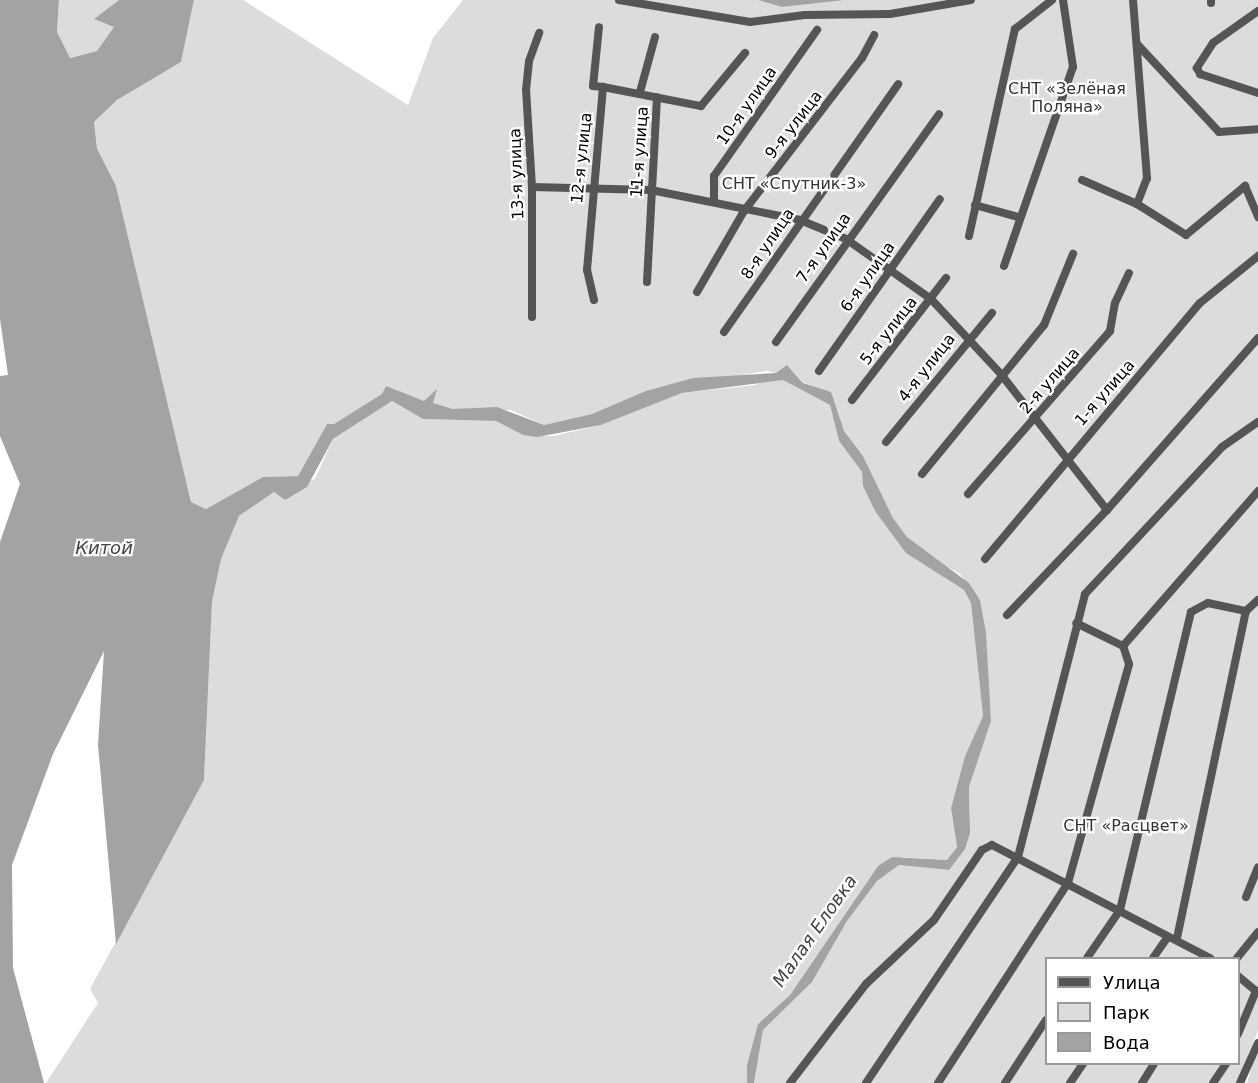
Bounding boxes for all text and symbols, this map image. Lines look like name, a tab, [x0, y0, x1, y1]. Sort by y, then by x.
street label: 10-я улица	[713, 63, 781, 149]
park label: СНТ «Зелёная Поляна»	[1008, 79, 1126, 117]
street label: 9-я улица	[761, 87, 827, 163]
street label: 11-я улица	[627, 106, 653, 198]
street label: 12-я улица	[568, 111, 596, 205]
street label: 13-я улица	[506, 128, 528, 220]
park label: СНТ «Спутник-3»	[722, 174, 866, 194]
street label: 8-я улица	[737, 205, 799, 283]
street label: 7-я улица	[793, 209, 855, 287]
street label: 6-я улица	[837, 238, 899, 316]
street label: 5-я улица	[856, 293, 922, 369]
street label: 4-я улица	[894, 330, 960, 406]
street label: 2-я улица	[1016, 344, 1084, 418]
street label: 1-я улица	[1071, 356, 1139, 430]
water label: Китой	[75, 537, 133, 559]
park label: СНТ «Расцвет»	[1063, 816, 1189, 836]
water label: Малая Еловка	[768, 871, 862, 991]
legend	[1045, 957, 1240, 1065]
text: Улица	[1103, 972, 1160, 993]
text: Парк	[1103, 1002, 1150, 1023]
text: Вода	[1103, 1032, 1150, 1053]

